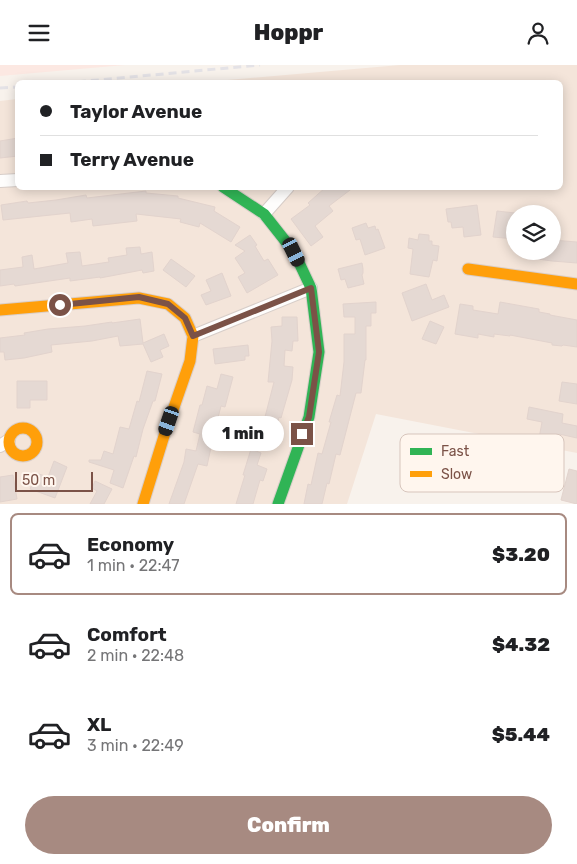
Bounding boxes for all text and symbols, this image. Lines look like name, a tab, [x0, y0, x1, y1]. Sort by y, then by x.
icon: menu	[25, 19, 53, 47]
text: Hoppr	[254, 19, 323, 46]
icon: person	[524, 19, 552, 47]
text: Taylor Avenue	[70, 100, 202, 123]
text: Terry Avenue	[70, 148, 194, 171]
map controls	[506, 205, 561, 260]
button: layers	[506, 205, 561, 260]
car	[280, 235, 307, 269]
route start	[49, 294, 71, 316]
car	[157, 404, 180, 438]
callout: 1 min	[202, 417, 284, 451]
route end	[291, 423, 313, 445]
text: 1 min	[222, 424, 264, 443]
legend	[400, 434, 564, 492]
text: Fast	[441, 443, 470, 460]
text: Slow	[441, 466, 472, 483]
scale bar	[15, 469, 92, 492]
text: 50 m	[22, 472, 55, 489]
icon: car	[27, 532, 72, 577]
text: Economy	[87, 533, 174, 556]
text: $3.20	[492, 543, 550, 566]
text: 1 min · 22:47	[87, 556, 179, 575]
icon: car	[27, 622, 72, 667]
text: Comfort	[87, 623, 167, 646]
text: $4.32	[492, 633, 550, 656]
text: 2 min · 22:48	[87, 646, 184, 665]
icon: car	[27, 712, 72, 757]
text: XL	[87, 713, 111, 736]
text: $5.44	[492, 723, 550, 746]
text: 3 min · 22:49	[87, 736, 184, 755]
button: Confirm	[25, 796, 552, 854]

